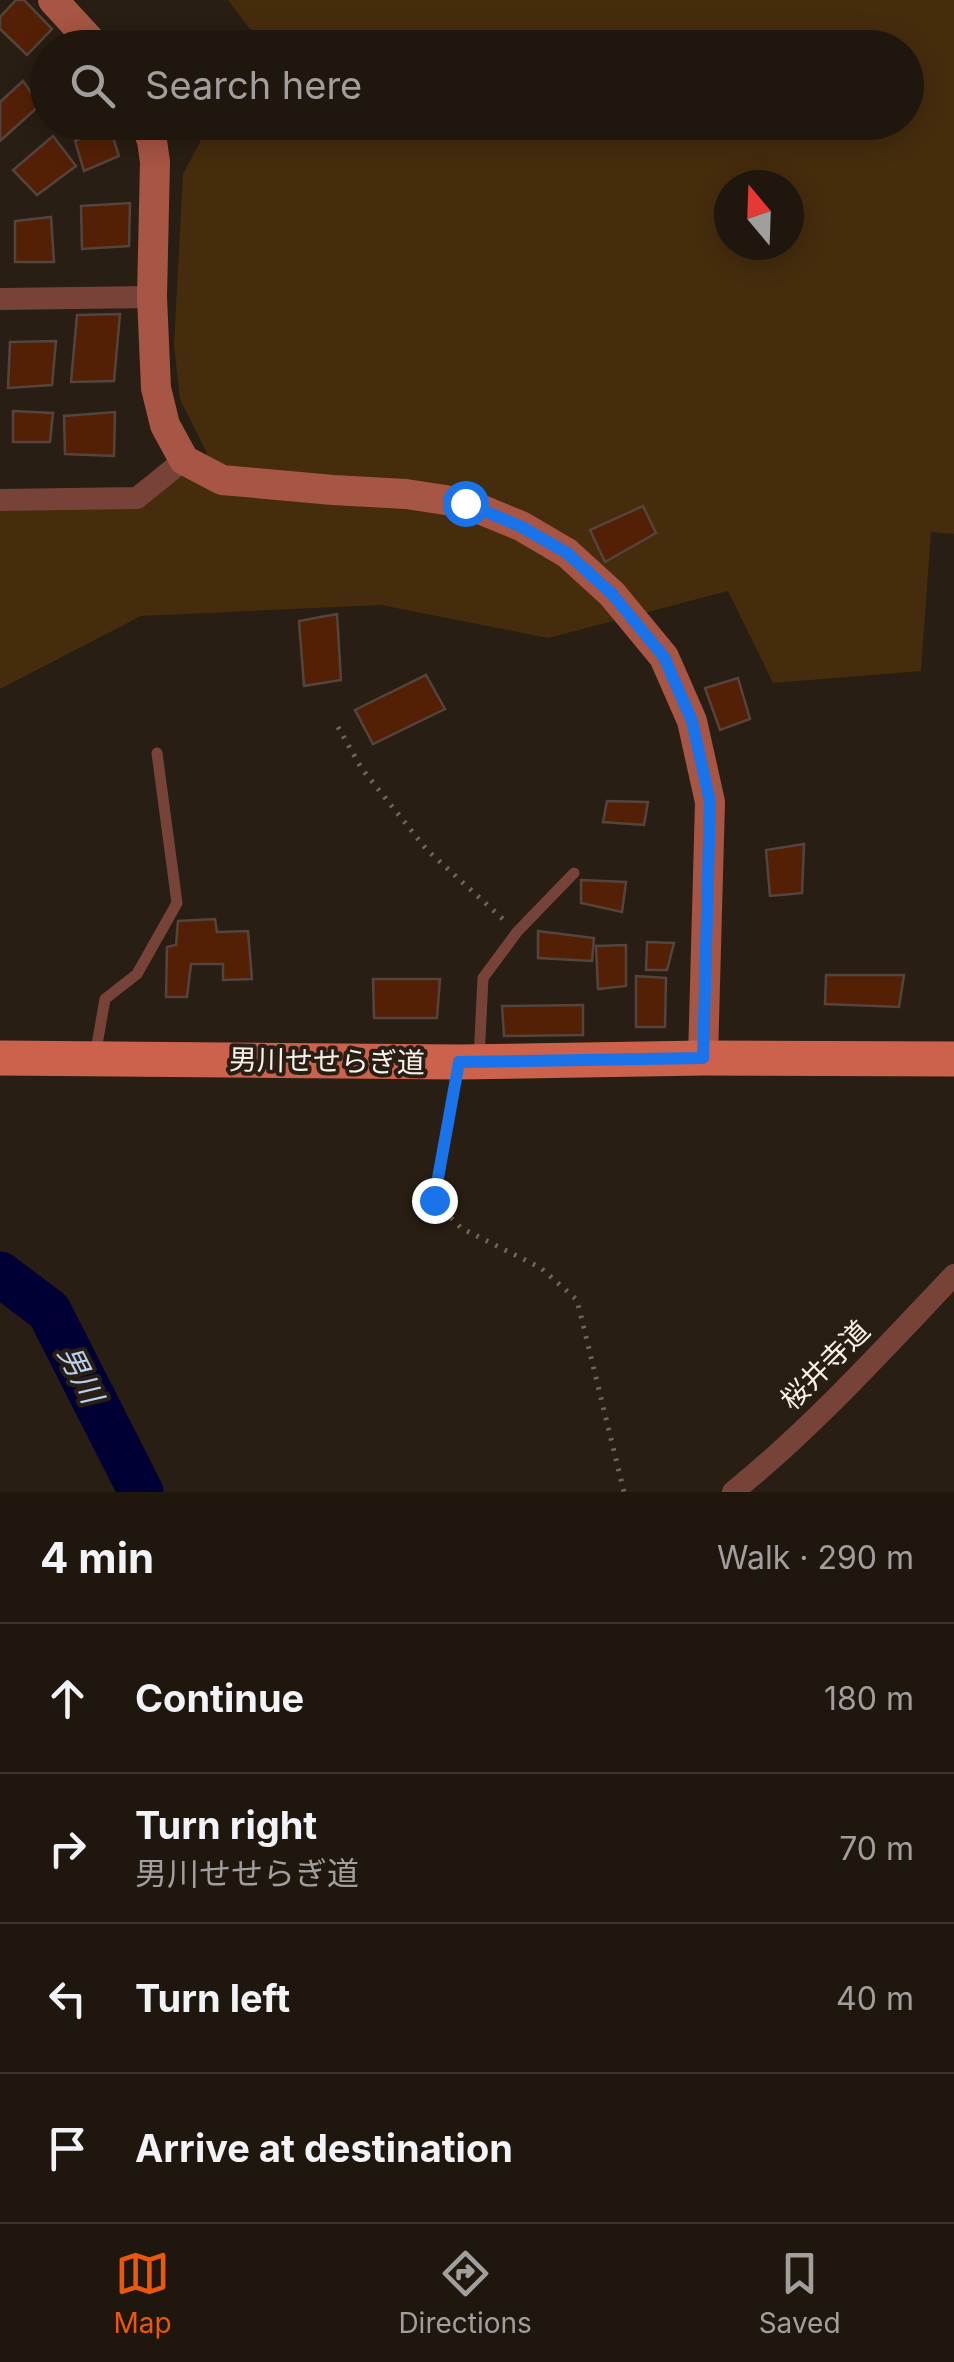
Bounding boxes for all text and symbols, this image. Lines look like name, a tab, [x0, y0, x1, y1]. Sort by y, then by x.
search box	[30, 30, 924, 140]
icon: search	[65, 58, 120, 113]
text: Search here	[145, 62, 362, 108]
north arrow	[714, 170, 804, 260]
route start	[443, 481, 489, 527]
street label: 男川せせらぎ道	[229, 1042, 425, 1080]
route end	[412, 1178, 458, 1224]
street label: 桜井寺道	[773, 1313, 877, 1417]
water label: 男川	[51, 1339, 112, 1412]
text: 4 min	[40, 1532, 154, 1583]
text: Walk · 290 m	[717, 1538, 914, 1577]
icon: ahead	[40, 1671, 95, 1726]
text: Continue	[135, 1675, 304, 1721]
text: 180 m	[824, 1679, 914, 1718]
text: Turn right	[135, 1802, 317, 1848]
icon: right	[40, 1821, 95, 1876]
text: 70 m	[839, 1829, 914, 1868]
text: 男川せせらぎ道	[135, 1854, 359, 1893]
icon: left	[40, 1971, 95, 2026]
text: Turn left	[135, 1975, 290, 2021]
text: 40 m	[836, 1979, 914, 2018]
icon: arrive	[40, 2121, 95, 2176]
text: Arrive at destination	[135, 2125, 513, 2171]
tab: Map	[113, 2246, 172, 2340]
tab: Directions	[398, 2246, 532, 2340]
tab: Saved	[759, 2246, 841, 2340]

